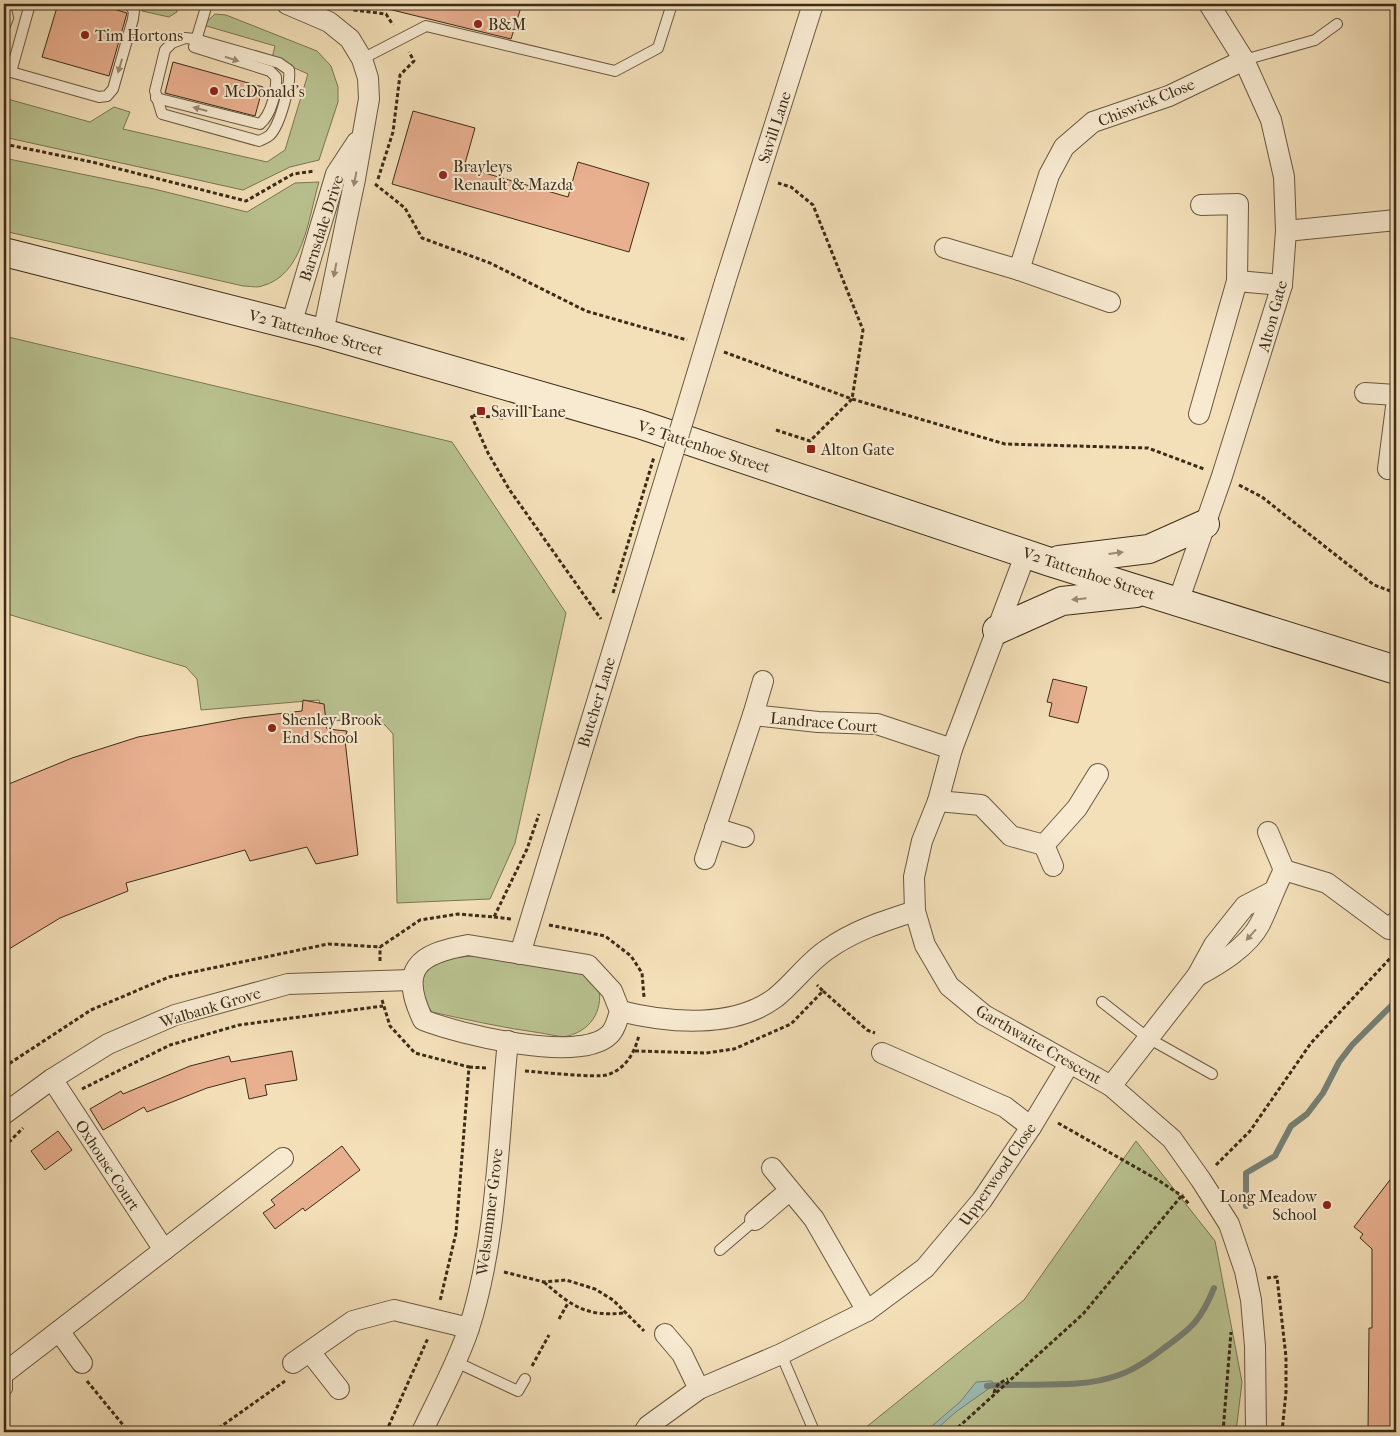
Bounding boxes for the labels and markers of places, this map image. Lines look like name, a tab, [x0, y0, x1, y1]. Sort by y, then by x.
place label: B&M	[488, 15, 527, 34]
marker: B&M	[472, 18, 484, 30]
place label: Tim Hortons	[95, 26, 183, 45]
marker: Tim Hortons	[79, 29, 91, 41]
place label: McDonald's	[224, 82, 305, 101]
marker: McDonald's	[208, 85, 220, 97]
place label: Brayleys Renault & Mazda	[453, 157, 574, 194]
marker: Brayleys Renault & Mazda	[437, 169, 449, 181]
place label: Savill Lane	[491, 402, 566, 421]
marker: Savill Lane	[475, 405, 487, 417]
place label: Alton Gate	[820, 440, 895, 459]
marker: Alton Gate	[805, 443, 817, 455]
place label: Shenley Brook End School	[282, 710, 383, 747]
marker: Shenley Brook End School	[266, 722, 278, 734]
place label: Long Meadow School	[1220, 1187, 1318, 1224]
marker: Long Meadow School	[1321, 1199, 1333, 1211]

